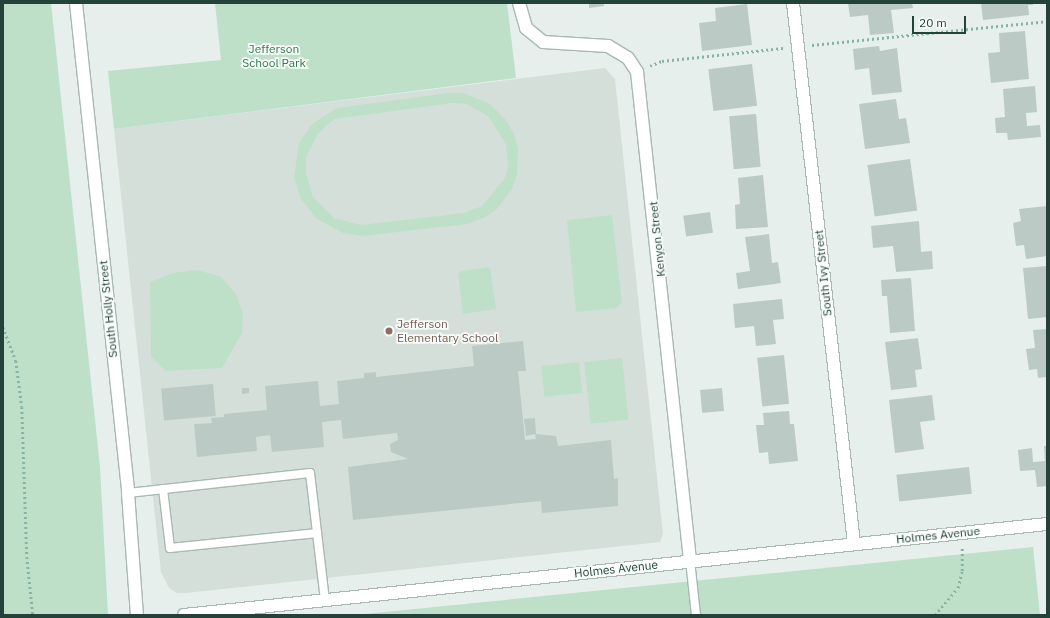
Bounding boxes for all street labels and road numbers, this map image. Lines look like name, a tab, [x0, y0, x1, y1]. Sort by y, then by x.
street label: Kenyon Street	[646, 201, 668, 277]
street label: South Ivy Street	[811, 229, 835, 317]
street label: South Holly Street	[96, 260, 120, 358]
street label: Holmes Avenue	[895, 523, 981, 547]
street label: Holmes Avenue	[573, 557, 659, 581]

